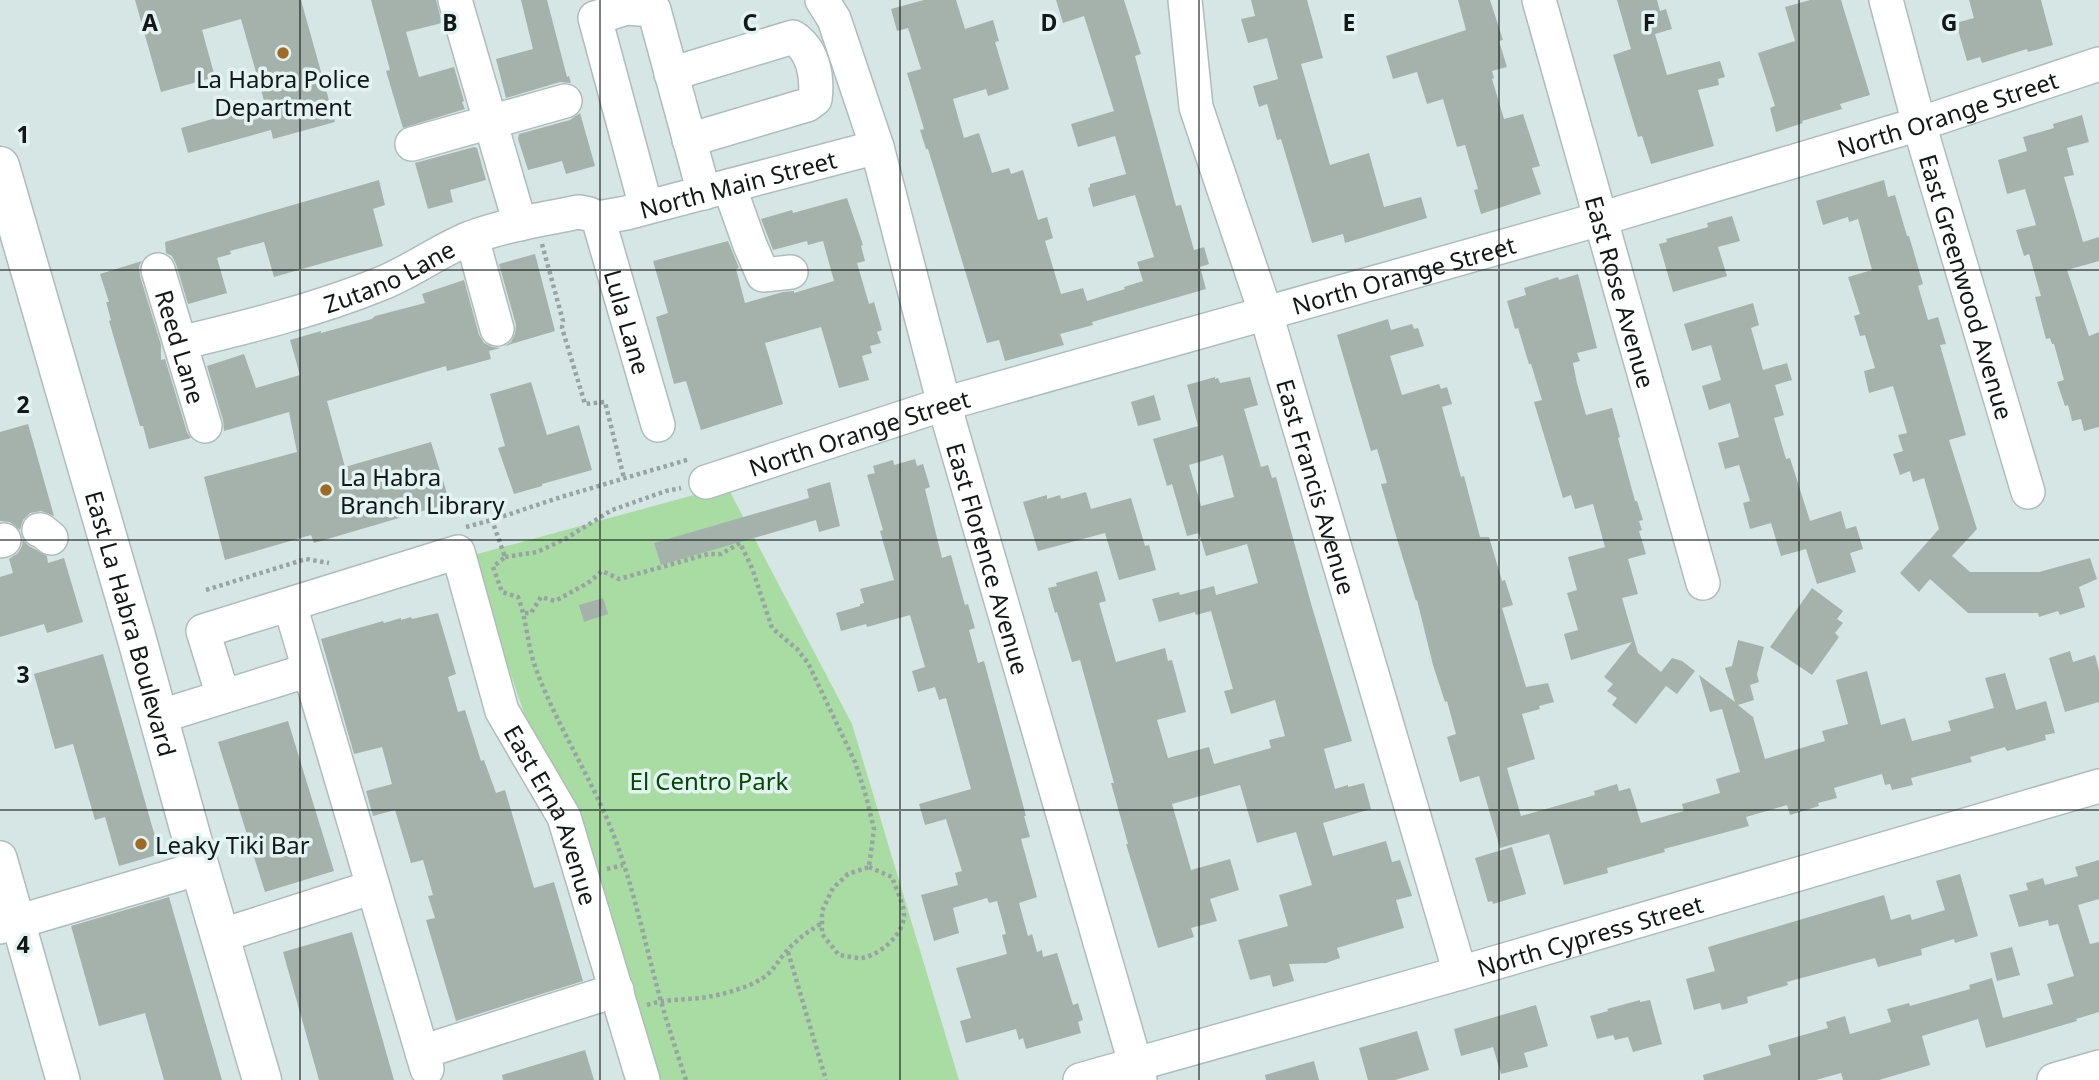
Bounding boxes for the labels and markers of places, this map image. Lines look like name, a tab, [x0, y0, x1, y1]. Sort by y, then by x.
marker: La Habra Police Department	[275, 45, 291, 61]
place label: La Habra Police Department	[196, 62, 370, 123]
place label: La Habra Branch Library	[340, 460, 505, 521]
marker: La Habra Branch Library	[318, 482, 334, 498]
place label: Leaky Tiki Bar	[155, 828, 310, 861]
marker: Leaky Tiki Bar	[133, 836, 149, 852]

